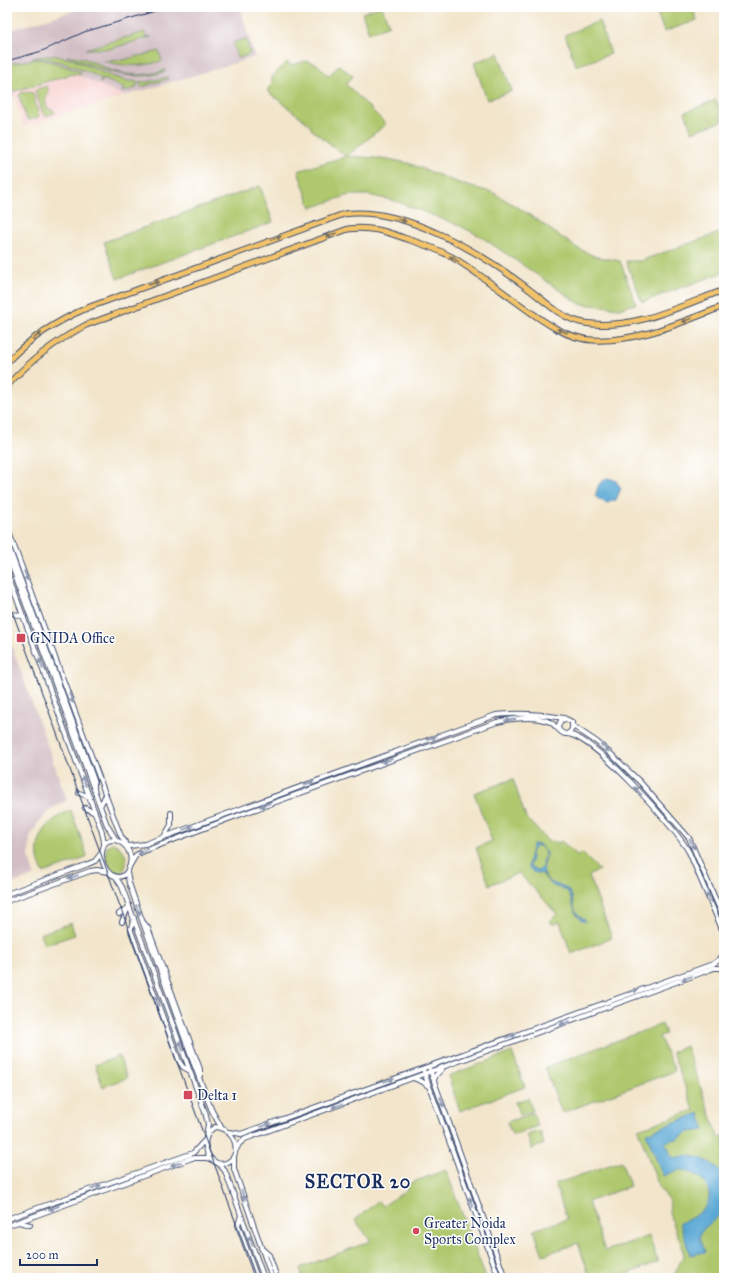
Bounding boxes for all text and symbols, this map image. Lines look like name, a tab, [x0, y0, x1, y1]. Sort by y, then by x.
one-way arrow	[395, 217, 407, 223]
one-way arrow	[325, 233, 337, 239]
one-way arrow	[271, 234, 283, 240]
one-way arrow	[449, 255, 459, 263]
one-way arrow	[149, 279, 161, 285]
one-way arrow	[681, 317, 693, 323]
one-way arrow	[555, 328, 567, 334]
one-way arrow	[31, 332, 42, 341]
one-way arrow	[23, 571, 29, 583]
place label: GNIDA Office	[30, 630, 115, 647]
marker: GNIDA Office	[15, 632, 27, 644]
one-way arrow	[37, 657, 43, 669]
one-way arrow	[68, 693, 74, 705]
one-way arrow	[504, 716, 516, 723]
one-way arrow	[426, 734, 438, 740]
one-way arrow	[599, 744, 610, 753]
one-way arrow	[380, 759, 392, 765]
one-way arrow	[80, 774, 86, 786]
one-way arrow	[304, 779, 316, 785]
one-way arrow	[634, 786, 643, 795]
one-way arrow	[258, 803, 270, 809]
one-way arrow	[182, 824, 194, 830]
one-way arrow	[689, 838, 695, 850]
one-way arrow	[138, 849, 149, 855]
one-way arrow	[67, 874, 79, 880]
one-way arrow	[705, 892, 712, 904]
one-way arrow	[136, 904, 142, 916]
one-way arrow	[680, 975, 692, 981]
one-way arrow	[627, 988, 639, 994]
one-way arrow	[153, 994, 159, 1006]
one-way arrow	[558, 1020, 570, 1026]
one-way arrow	[505, 1032, 517, 1038]
one-way arrow	[177, 1040, 183, 1052]
one-way arrow	[383, 1077, 395, 1083]
place label: Delta 1	[197, 1087, 237, 1104]
marker: Delta 1	[182, 1089, 194, 1101]
one-way arrow	[439, 1097, 445, 1109]
one-way arrow	[331, 1103, 343, 1109]
one-way arrow	[261, 1121, 273, 1127]
one-way arrow	[170, 1162, 182, 1168]
district label: SECTOR 20	[305, 1171, 411, 1193]
one-way arrow	[91, 1183, 103, 1189]
one-way arrow	[240, 1189, 246, 1201]
one-way arrow	[468, 1195, 474, 1207]
one-way arrow	[48, 1206, 60, 1212]
place label: Greater Noida Sports Complex	[424, 1215, 516, 1248]
marker: Greater Noida Sports Complex	[411, 1226, 421, 1236]
one-way arrow	[247, 1235, 253, 1247]
scale bar	[20, 1241, 97, 1267]
text: 200 m	[26, 1248, 59, 1262]

